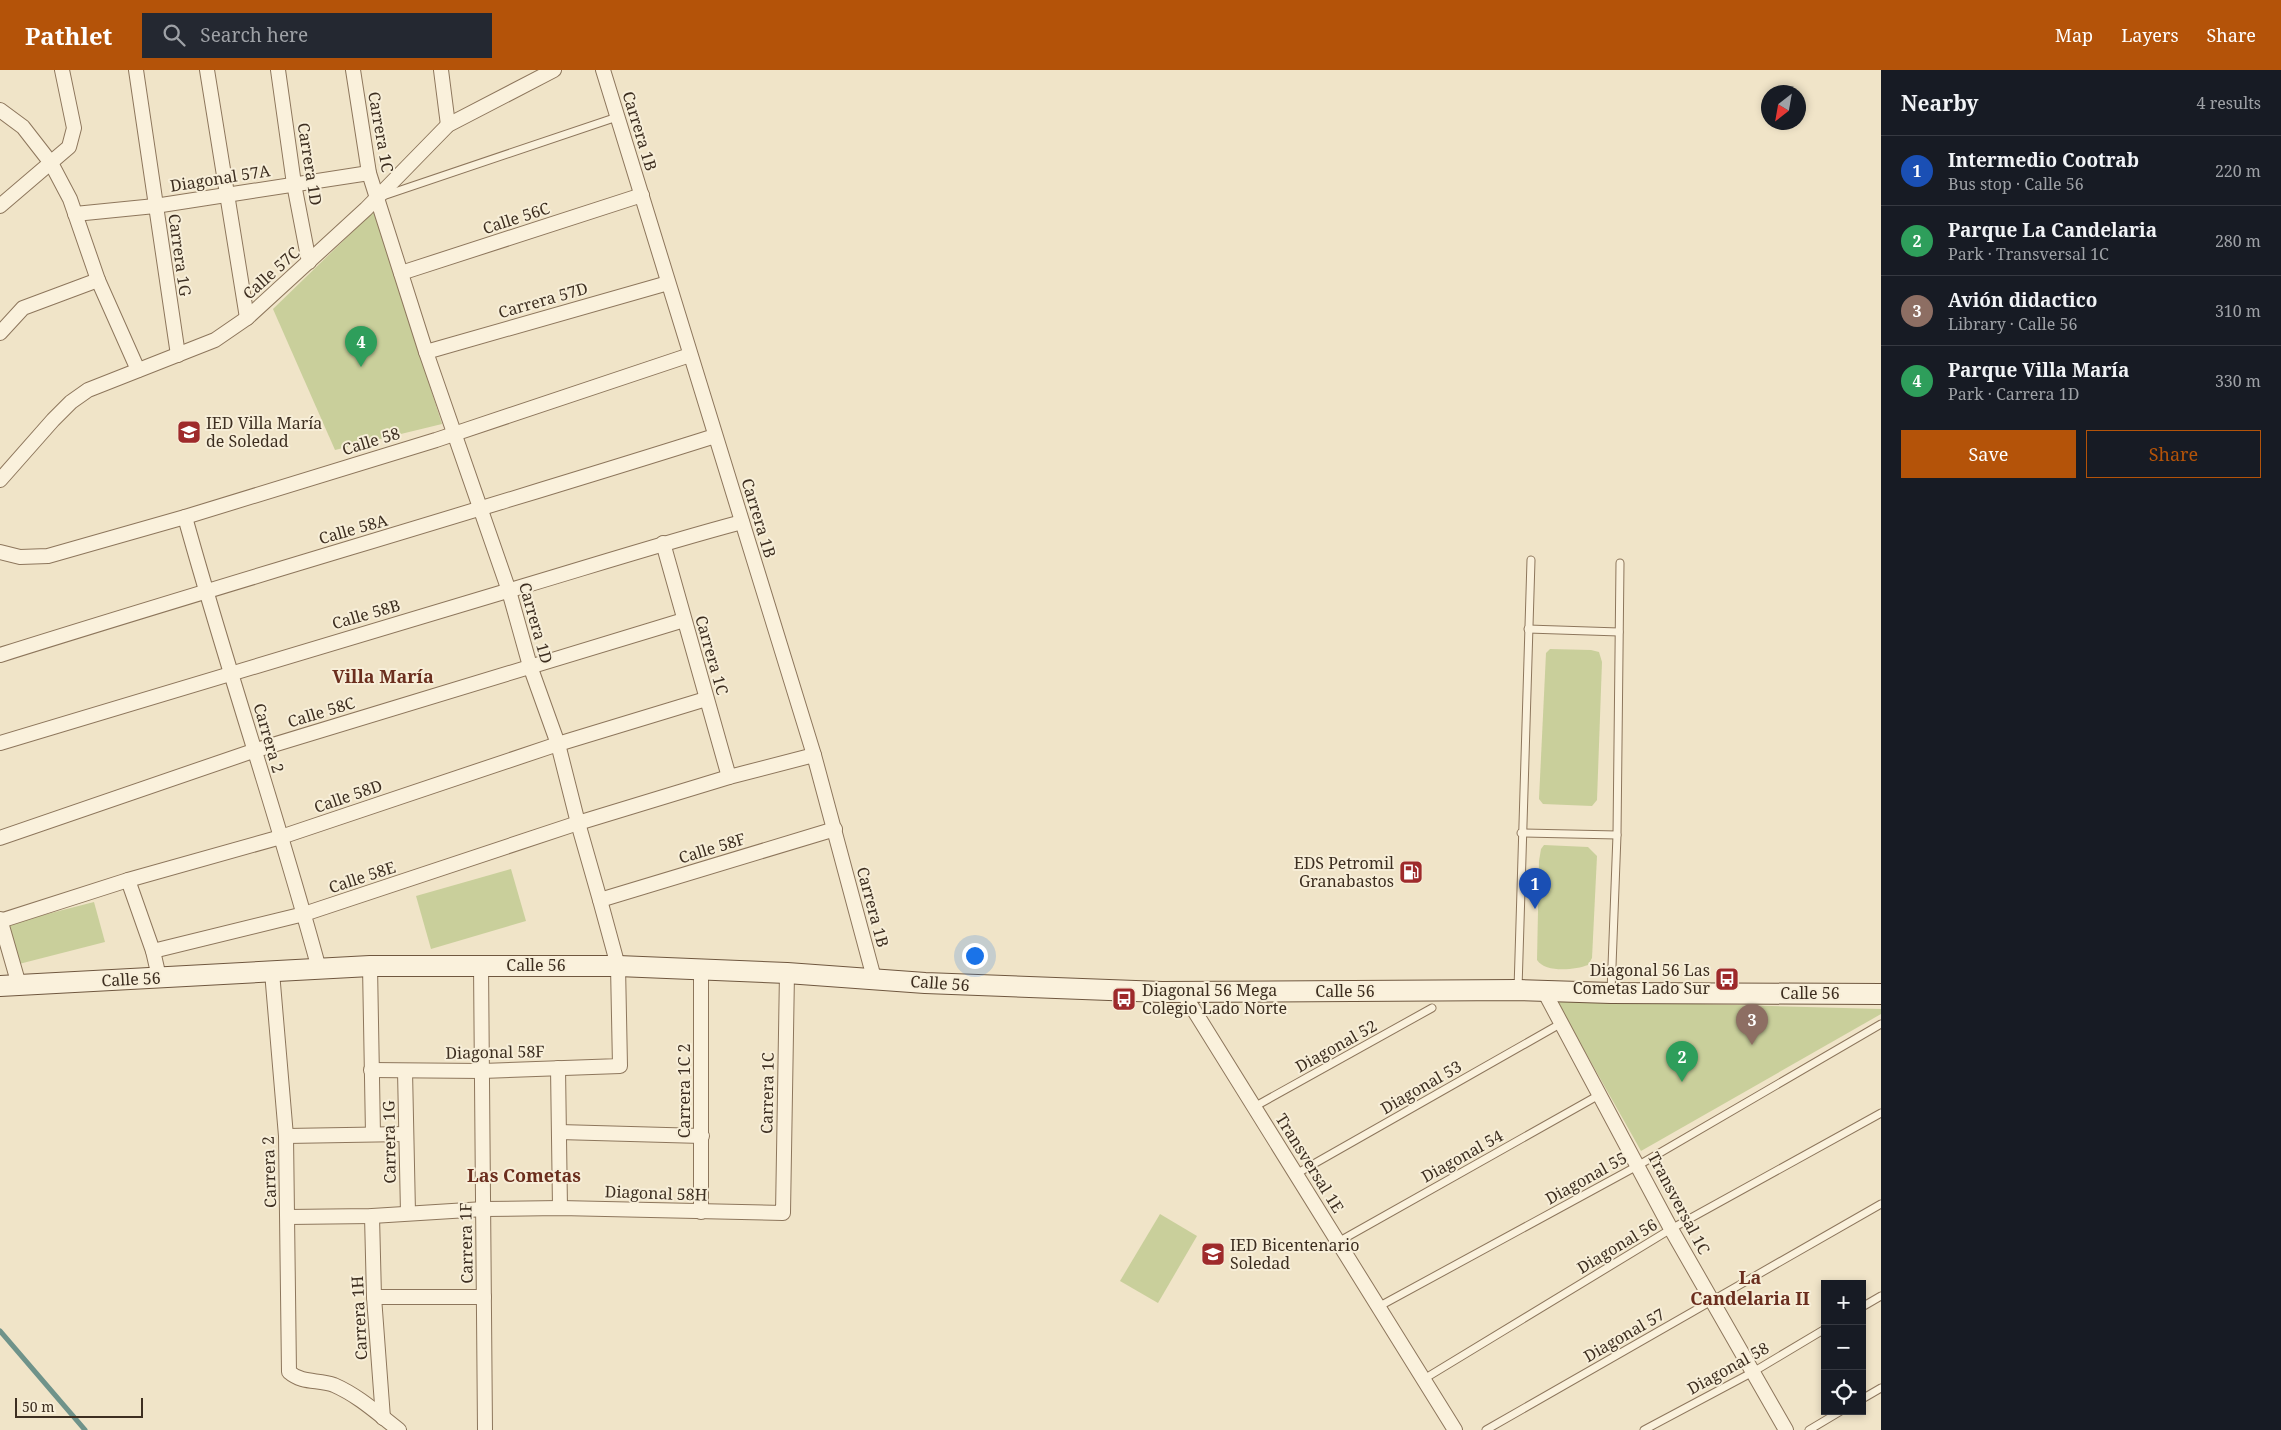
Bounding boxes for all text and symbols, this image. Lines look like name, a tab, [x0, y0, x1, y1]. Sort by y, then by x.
search box	[142, 13, 492, 58]
text: Pathlet	[25, 19, 112, 52]
icon: search	[160, 21, 188, 49]
text: Search here	[200, 22, 308, 48]
text: Map	[2055, 23, 2093, 47]
text: Layers	[2121, 23, 2179, 47]
text: Share	[2207, 23, 2256, 47]
north arrow	[1761, 85, 1806, 130]
street label: Carrera 1B	[617, 88, 663, 174]
text: Nearby	[1901, 89, 1979, 117]
street label: Carrera 1C	[363, 90, 399, 174]
text: 4 results	[2197, 92, 2261, 114]
street label: Carrera 1D	[293, 121, 327, 207]
text: Intermedio Cootrab	[1948, 147, 2139, 173]
street label: Diagonal 57A	[168, 159, 272, 197]
text: 1	[1912, 160, 1922, 182]
text: 220 m	[2215, 160, 2261, 182]
text: Bus stop · Calle 56	[1948, 173, 2084, 195]
street label: Calle 56C	[480, 197, 552, 239]
street label: Carrera 1G	[163, 212, 197, 298]
text: Parque La Candelaria	[1948, 217, 2157, 243]
text: 2	[1912, 230, 1922, 252]
text: 280 m	[2215, 230, 2261, 252]
street label: Calle 57C	[238, 242, 304, 304]
text: Park · Transversal 1C	[1948, 243, 2109, 265]
street label: Carrera 57D	[496, 277, 590, 323]
text: Avión didactico	[1948, 287, 2097, 313]
text: 3	[1912, 300, 1922, 322]
text: 310 m	[2215, 300, 2261, 322]
text: Library · Calle 56	[1948, 313, 2077, 335]
pin: 4	[345, 326, 377, 367]
text: Parque Villa María	[1948, 357, 2129, 383]
text: 4	[1912, 370, 1922, 392]
text: 330 m	[2215, 370, 2261, 392]
text: Park · Carrera 1D	[1948, 383, 2079, 405]
place label: IED Villa María de Soledad	[206, 412, 322, 452]
school or university icon: IED Villa María de Soledad	[176, 419, 202, 445]
street label: Calle 58	[339, 422, 403, 460]
button: Save	[1901, 430, 2076, 478]
button: Share	[2086, 430, 2261, 478]
street label: Carrera 1B	[736, 475, 782, 561]
street label: Calle 58A	[316, 508, 391, 549]
street label: Carrera 1D	[514, 580, 558, 666]
street label: Calle 58B	[329, 594, 403, 634]
street label: Carrera 1C	[690, 613, 734, 697]
district label: Villa María	[332, 664, 434, 688]
street label: Calle 58C	[285, 691, 357, 733]
street label: Carrera 2	[249, 700, 289, 776]
street label: Calle 58D	[311, 774, 385, 818]
street label: Calle 58F	[676, 827, 748, 869]
place label: EDS Petromil Granabastos	[1294, 852, 1394, 892]
street label: Calle 58E	[326, 856, 398, 898]
fuel station icon: EDS Petromil Granabastos	[1398, 859, 1424, 885]
street label: Carrera 1B	[852, 864, 894, 950]
pin: 1	[1519, 868, 1551, 909]
your location	[962, 943, 988, 969]
street label: Calle 56	[506, 954, 566, 976]
place label: Diagonal 56 Las Cometas Lado Sur	[1573, 959, 1710, 999]
street label: Calle 56	[101, 966, 161, 992]
bus stop icon: Diagonal 56 Las Cometas Lado Sur	[1714, 966, 1740, 992]
street label: Calle 56	[910, 970, 970, 996]
place label: Diagonal 56 Mega Colegio Lado Norte	[1142, 979, 1287, 1019]
street label: Calle 56	[1315, 980, 1375, 1002]
street label: Calle 56	[1780, 982, 1840, 1004]
bus stop icon: Diagonal 56 Mega Colegio Lado Norte	[1111, 986, 1137, 1012]
pin: 3	[1736, 1004, 1768, 1045]
street label: Diagonal 52	[1291, 1015, 1381, 1077]
street label: Diagonal 58F	[445, 1040, 545, 1064]
pin: 2	[1666, 1041, 1698, 1082]
street label: Carrera 1C 2	[673, 1044, 695, 1138]
street label: Carrera 1C	[755, 1052, 779, 1134]
street label: Diagonal 53	[1377, 1055, 1465, 1119]
street label: Carrera 1G	[377, 1100, 401, 1184]
street label: Transversal 1E	[1271, 1109, 1349, 1217]
street label: Diagonal 54	[1417, 1125, 1507, 1187]
street label: Carrera 2	[257, 1136, 281, 1208]
street label: Diagonal 55	[1541, 1147, 1631, 1209]
street label: Transversal 1C	[1643, 1148, 1715, 1258]
district label: Las Cometas	[467, 1163, 581, 1187]
street label: Diagonal 58H	[604, 1180, 708, 1206]
street label: Carrera 1F	[454, 1202, 478, 1284]
street label: Diagonal 56	[1573, 1213, 1661, 1279]
place label: IED Bicentenario Soledad	[1230, 1234, 1359, 1274]
school or university icon: IED Bicentenario Soledad	[1200, 1241, 1226, 1267]
district label: La Candelaria II	[1690, 1265, 1810, 1310]
street label: Carrera 1H	[346, 1275, 372, 1361]
map controls	[1821, 1280, 1866, 1415]
button: +	[1821, 1280, 1866, 1325]
street label: Diagonal 57	[1580, 1303, 1668, 1367]
button: −	[1821, 1325, 1866, 1370]
street label: Diagonal 58	[1683, 1337, 1773, 1399]
button: locate	[1821, 1370, 1866, 1415]
scale bar	[15, 1395, 142, 1418]
text: 50 m	[22, 1397, 55, 1416]

